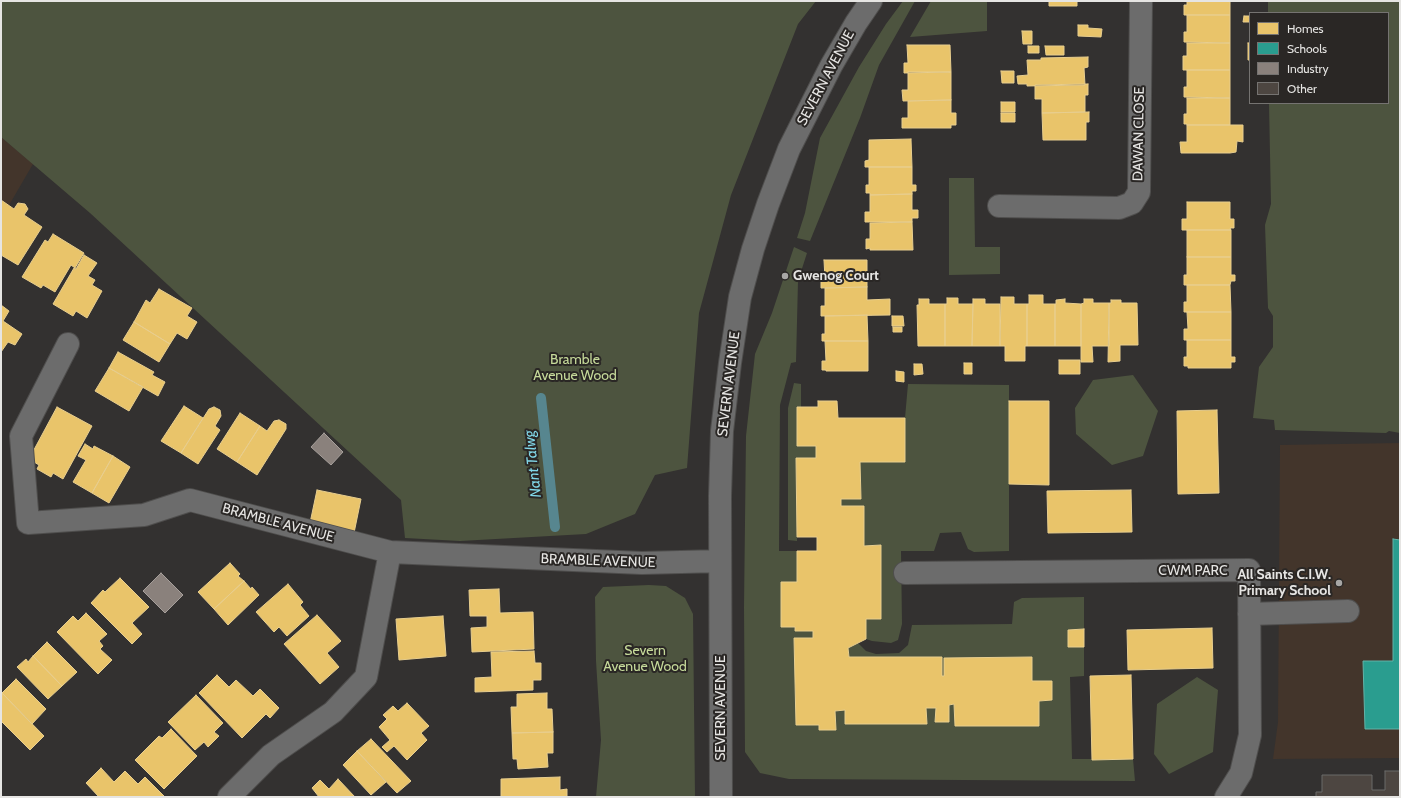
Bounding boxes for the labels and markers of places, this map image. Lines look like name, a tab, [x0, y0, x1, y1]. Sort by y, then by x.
place label: Gwenog Court	[793, 268, 879, 284]
marker: Gwenog Court	[780, 271, 790, 281]
place label: All Saints C.I.W. Primary School	[1237, 567, 1331, 600]
marker: All Saints C.I.W. Primary School	[1334, 578, 1344, 588]

